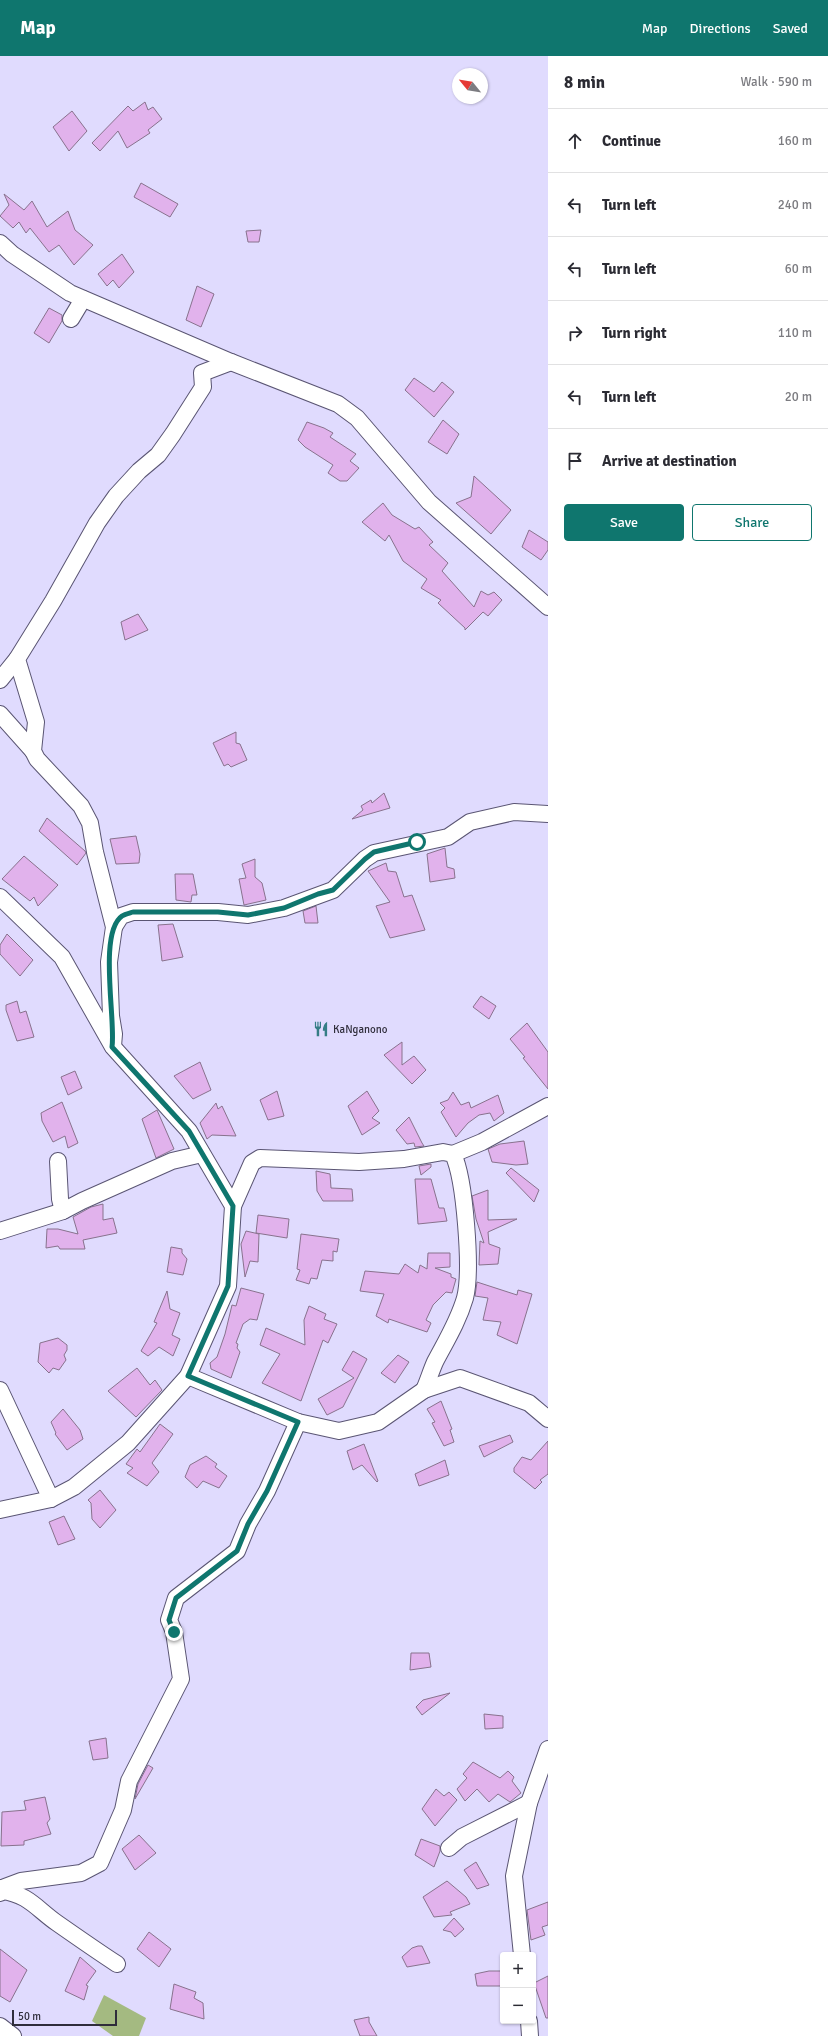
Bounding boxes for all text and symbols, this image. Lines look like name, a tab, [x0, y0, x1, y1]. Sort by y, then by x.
text: Map	[20, 16, 56, 40]
text: Map	[642, 20, 668, 37]
text: Directions	[690, 20, 751, 37]
text: Saved	[773, 20, 808, 37]
north arrow	[452, 68, 488, 104]
text: 8 min	[564, 72, 605, 93]
text: Walk · 590 m	[741, 74, 812, 90]
icon: ahead	[564, 130, 586, 152]
text: Continue	[602, 132, 661, 150]
text: 160 m	[778, 133, 812, 149]
icon: left	[564, 194, 586, 216]
text: Turn left	[602, 196, 656, 214]
text: 240 m	[778, 197, 812, 213]
icon: left	[564, 258, 586, 280]
text: Turn left	[602, 260, 656, 278]
text: 60 m	[785, 261, 812, 277]
icon: right	[564, 322, 586, 344]
text: Turn right	[602, 324, 667, 342]
text: 110 m	[778, 325, 812, 341]
icon: left	[564, 386, 586, 408]
text: Turn left	[602, 388, 656, 406]
text: 20 m	[785, 389, 812, 405]
icon: arrive	[564, 450, 586, 472]
text: Arrive at destination	[602, 452, 737, 470]
button: Save	[564, 504, 684, 541]
button: Share	[692, 504, 812, 541]
route start	[408, 833, 426, 851]
restaurant icon: KaNganono	[312, 1020, 330, 1038]
place label: KaNganono	[333, 1023, 388, 1036]
route end	[165, 1623, 183, 1641]
map controls	[500, 1952, 536, 2024]
button: +	[500, 1952, 536, 1988]
button: −	[500, 1988, 536, 2024]
scale bar	[12, 2008, 117, 2027]
text: 50 m	[18, 2010, 41, 2023]

